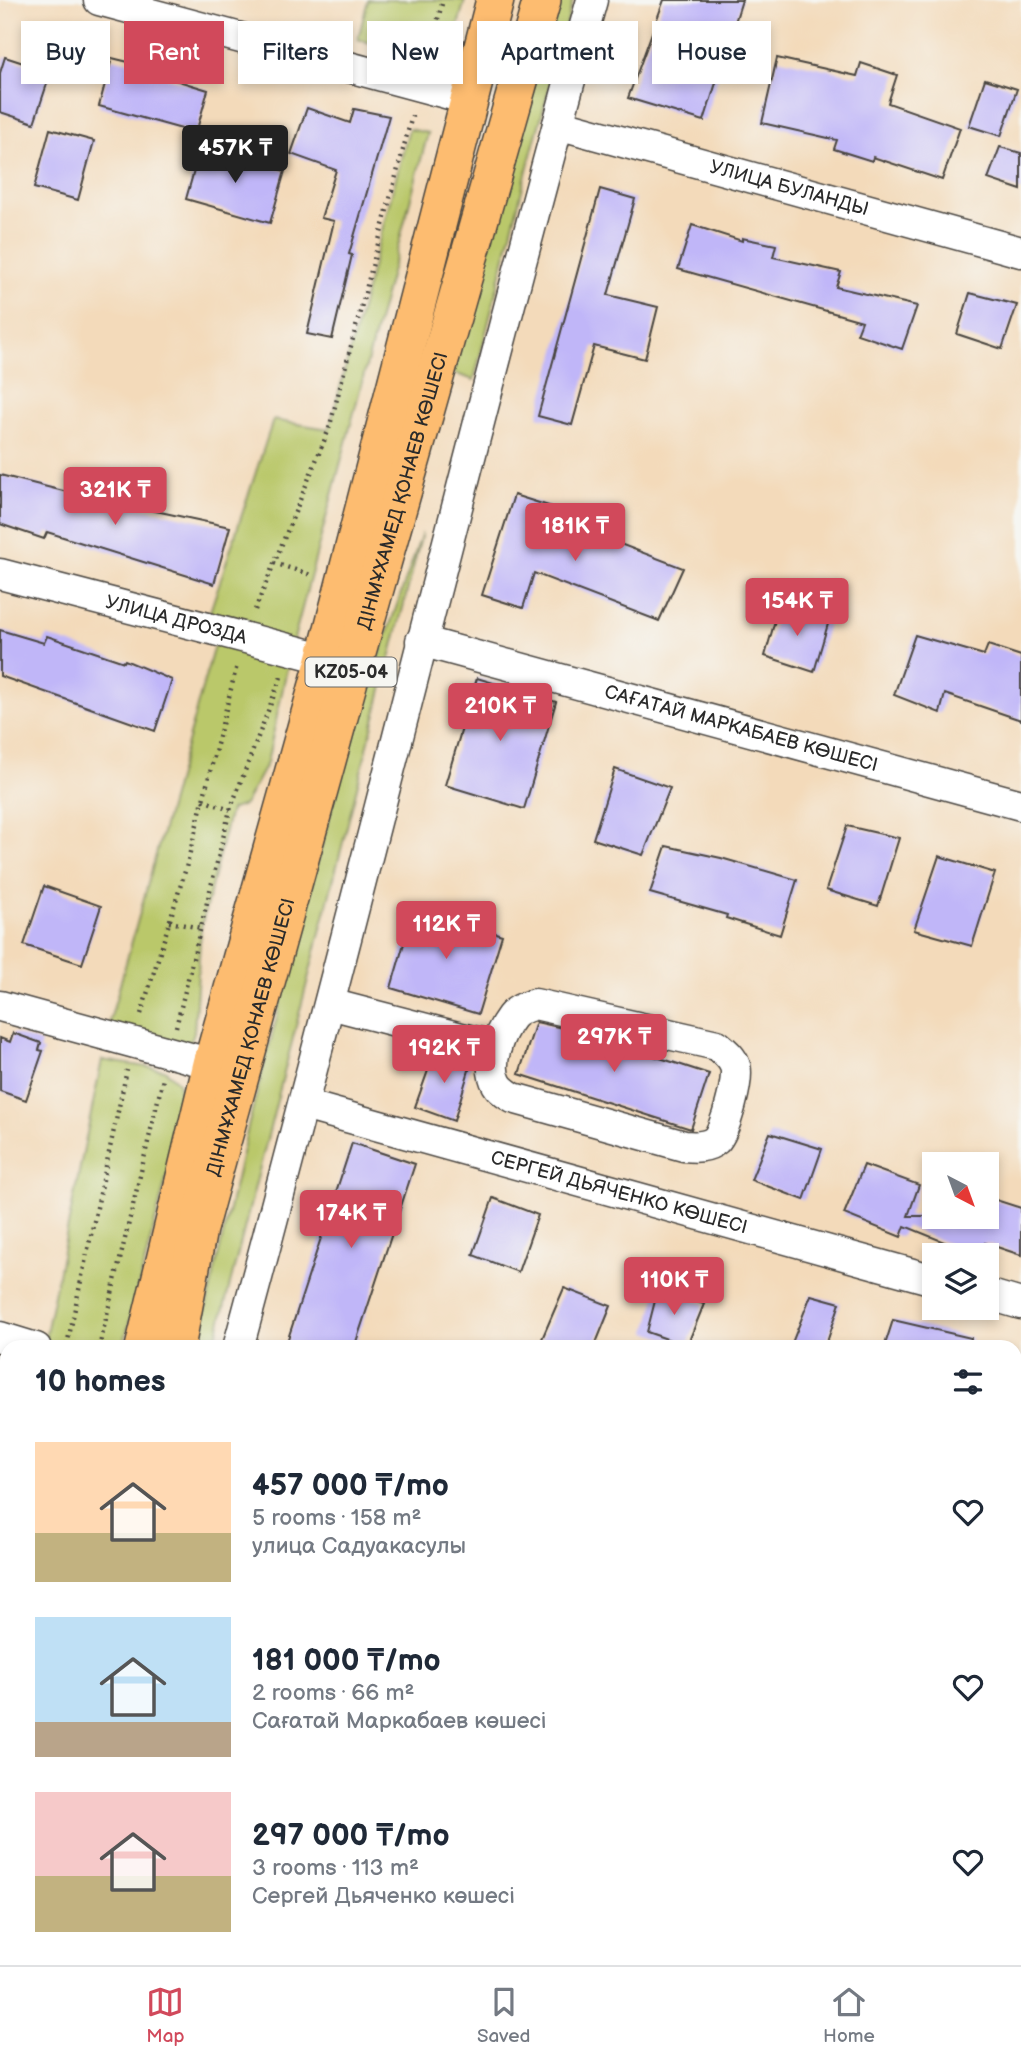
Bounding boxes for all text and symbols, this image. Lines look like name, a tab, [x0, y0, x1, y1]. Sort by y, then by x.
chip: Buy	[21, 21, 110, 84]
chip: Rent	[124, 21, 224, 84]
chip: Filters	[238, 21, 353, 84]
chip: New	[367, 21, 463, 84]
chip: Apartment	[477, 21, 638, 84]
chip: House	[652, 21, 771, 84]
pin: 457K ₸	[178, 125, 292, 185]
text: 457K ₸	[198, 134, 272, 162]
street label: УЛИЦА БУЛАНДЫ	[707, 155, 871, 221]
street label: ДІНМҰХАМЕД ҚОНАЕВ КӨШЕСІ	[352, 350, 453, 632]
pin: 321K ₸	[58, 468, 172, 527]
text: 321K ₸	[80, 476, 150, 504]
pin: 181K ₸	[518, 504, 632, 563]
text: 181K ₸	[541, 512, 609, 540]
pin: 154K ₸	[740, 578, 854, 638]
text: 154K ₸	[762, 587, 832, 615]
street label: УЛИЦА ДРОЗДА	[103, 590, 250, 649]
road number: KZ05-04	[306, 658, 396, 686]
street label: САҒАТАЙ МАРКАБАЕВ КӨШЕСІ	[602, 680, 880, 777]
pin: 210K ₸	[443, 684, 557, 743]
text: 210K ₸	[464, 692, 536, 720]
street label: ДІНМҰХАМЕД ҚОНАЕВ КӨШЕСІ	[202, 896, 300, 1179]
pin: 112K ₸	[389, 902, 503, 961]
text: 112K ₸	[412, 910, 480, 938]
pin: 297K ₸	[557, 1014, 671, 1074]
text: 297K ₸	[577, 1023, 651, 1051]
pin: 192K ₸	[387, 1026, 501, 1085]
text: 192K ₸	[408, 1034, 480, 1062]
street label: СЕРГЕЙ ДЬЯЧЕНКО КӨШЕСІ	[488, 1146, 750, 1239]
north arrow	[922, 1152, 999, 1228]
map controls	[922, 1152, 999, 1320]
pin: 174K ₸	[294, 1190, 408, 1250]
text: 174K ₸	[316, 1199, 386, 1227]
button: layers	[922, 1243, 999, 1320]
pin: 110K ₸	[617, 1258, 731, 1317]
text: 110K ₸	[640, 1266, 708, 1294]
icon: filters	[949, 1363, 987, 1401]
text: 10 homes	[35, 1364, 166, 1400]
text: 457 000 ₸/mo	[252, 1468, 449, 1504]
icon: home	[91, 1470, 175, 1554]
icon: heart	[949, 1493, 987, 1531]
text: 5 rooms · 158 m²	[252, 1504, 421, 1532]
text: улица Садуакасулы	[252, 1532, 466, 1560]
text: 181 000 ₸/mo	[252, 1643, 441, 1679]
icon: home	[91, 1645, 175, 1729]
icon: heart	[949, 1668, 987, 1706]
text: 2 rooms · 66 m²	[252, 1679, 414, 1707]
text: Сағатай Маркабаев көшесі	[252, 1707, 546, 1735]
text: 297 000 ₸/mo	[252, 1818, 450, 1854]
icon: home	[91, 1820, 175, 1904]
icon: heart	[949, 1843, 987, 1881]
text: 3 rooms · 113 m²	[252, 1854, 419, 1882]
text: Сергей Дьяченко көшесі	[252, 1882, 515, 1910]
tab: Map	[146, 1983, 184, 2048]
tab: Saved	[477, 1983, 530, 2048]
tab: Home	[823, 1983, 875, 2048]

